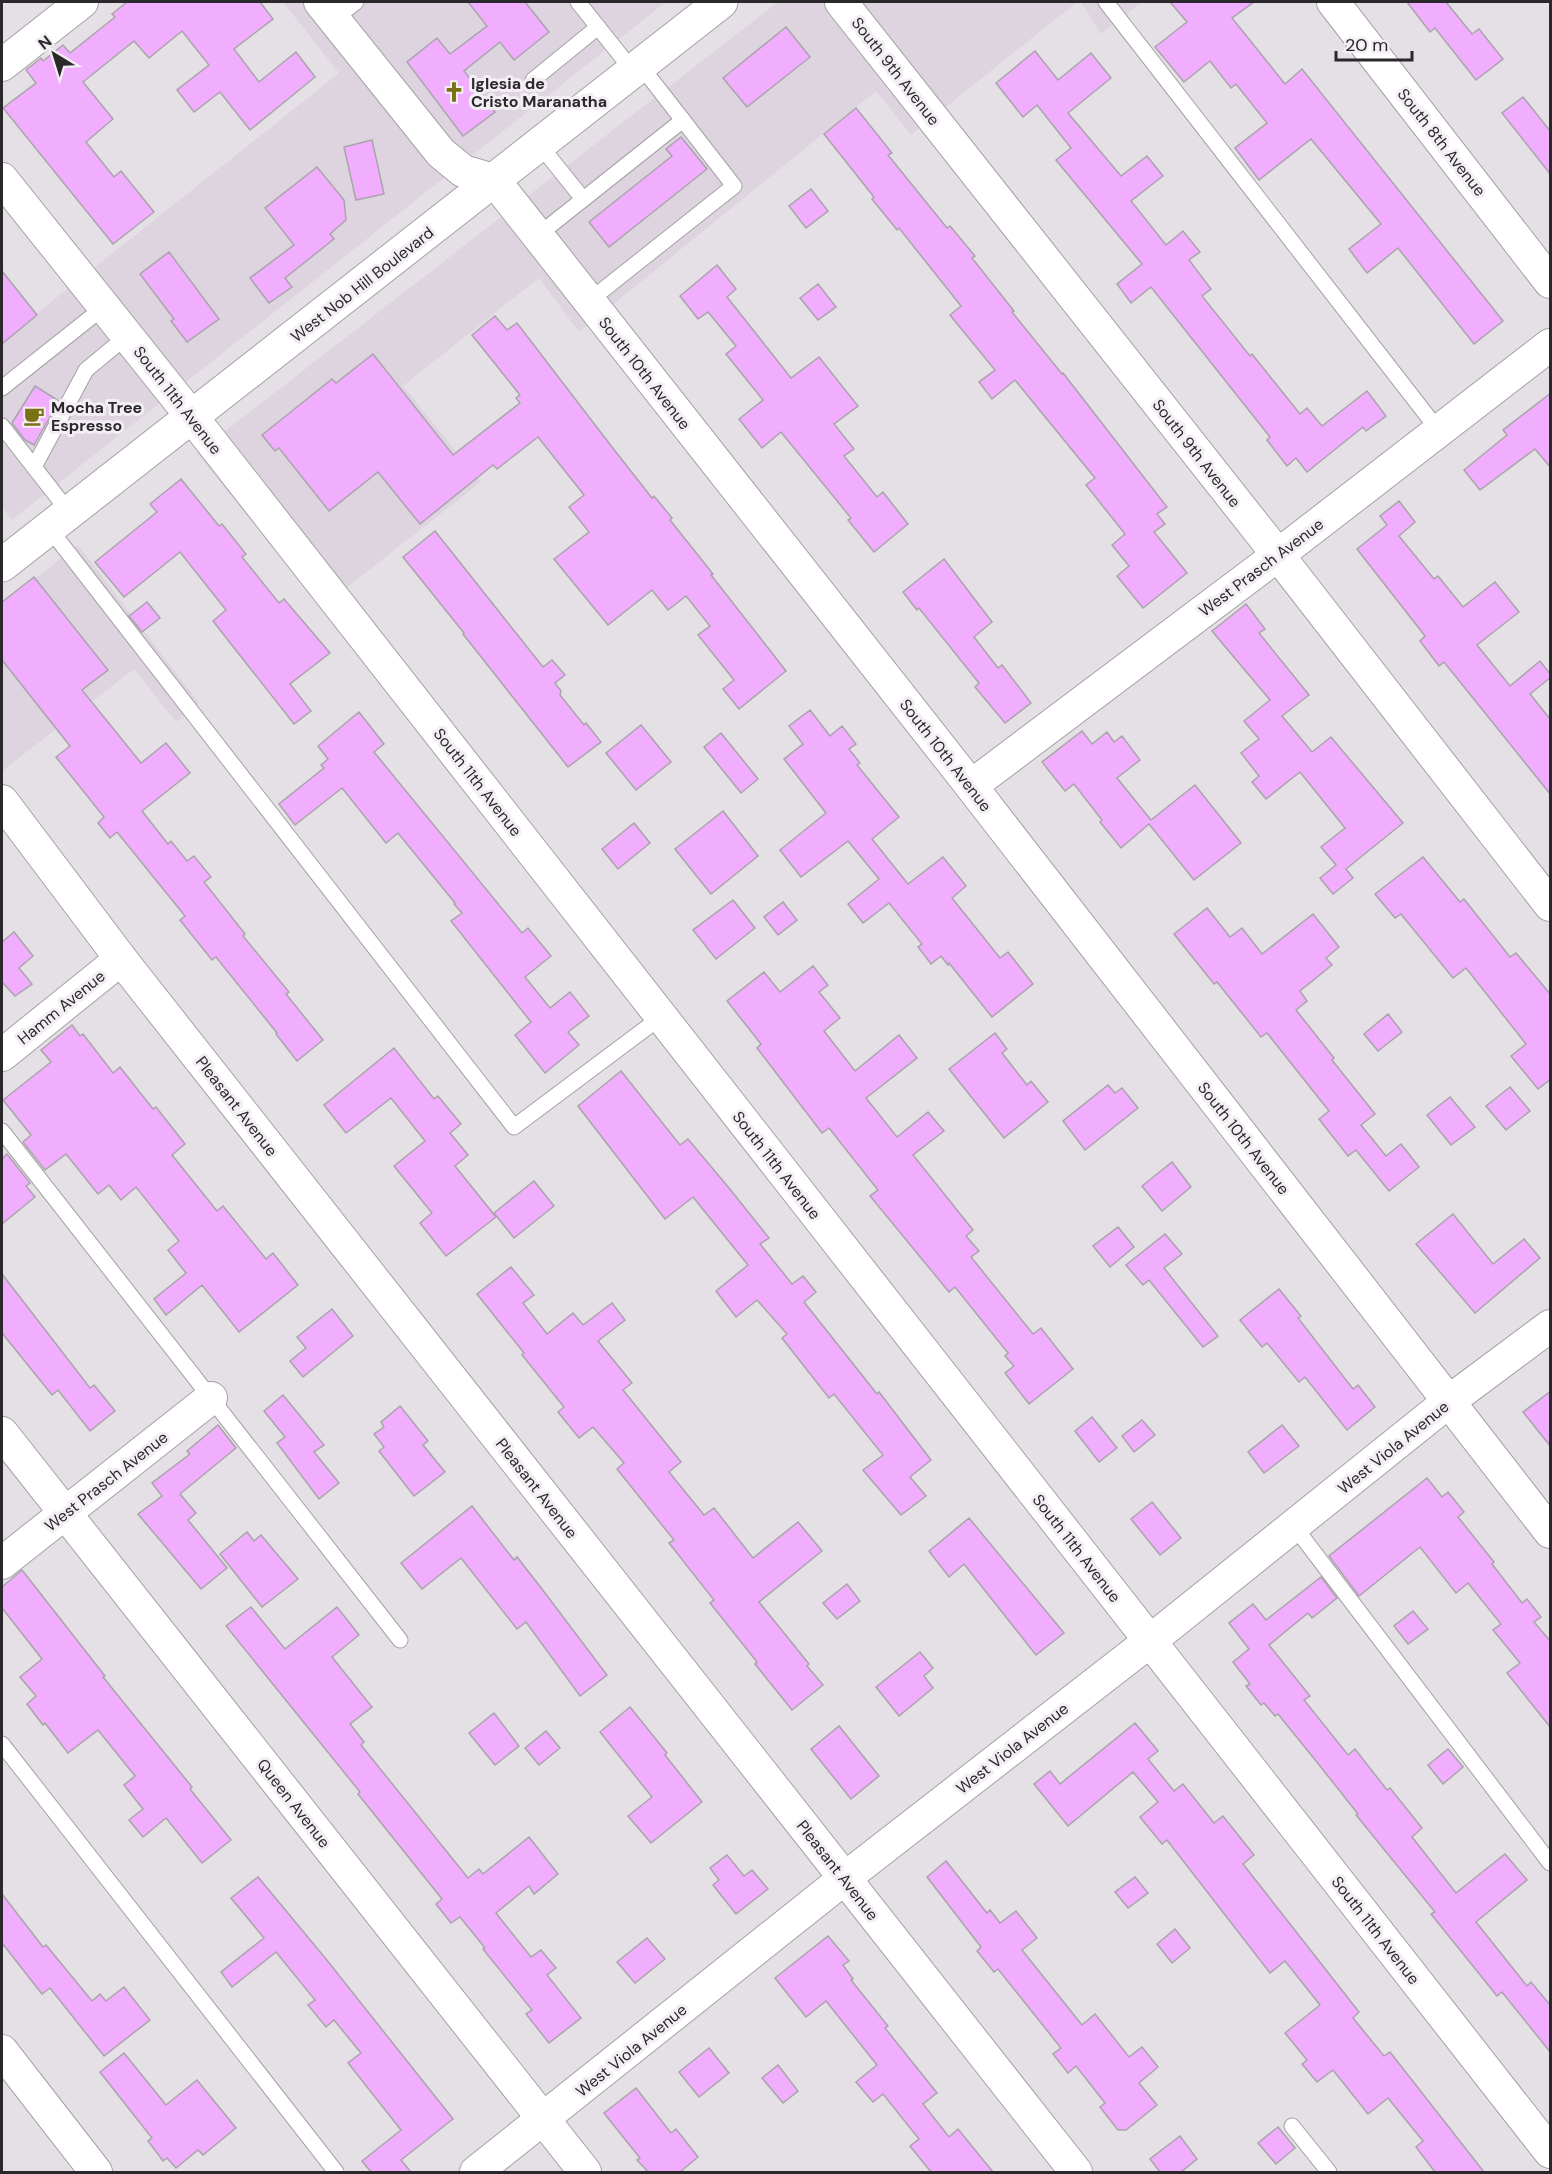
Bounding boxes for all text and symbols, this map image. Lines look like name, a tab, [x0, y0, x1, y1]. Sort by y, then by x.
street label: South 9th Avenue	[847, 13, 944, 130]
north arrow	[24, 24, 84, 84]
scale bar	[1336, 24, 1412, 62]
text: N	[34, 31, 56, 54]
text: 20 m	[1345, 33, 1388, 57]
place label: Iglesia de Cristo Maranatha	[471, 73, 607, 112]
church icon: Iglesia de Cristo Maranatha	[442, 80, 466, 104]
street label: South 8th Avenue	[1393, 84, 1490, 201]
street label: West Nob Hill Boulevard	[287, 222, 438, 347]
street label: South 10th Avenue	[594, 313, 695, 434]
street label: South 11th Avenue	[129, 342, 226, 459]
street label: South 9th Avenue	[1148, 395, 1245, 512]
place label: Mocha Tree Espresso	[51, 397, 142, 436]
cafe icon: Mocha Tree Espresso	[22, 404, 46, 428]
street label: West Prasch Avenue	[1195, 514, 1328, 621]
street label: South 10th Avenue	[895, 695, 996, 816]
street label: South 11th Avenue	[429, 724, 526, 841]
street label: Hamm Avenue	[13, 966, 109, 1049]
street label: Pleasant Avenue	[191, 1052, 282, 1161]
street label: South 10th Avenue	[1193, 1078, 1294, 1199]
street label: South 11th Avenue	[728, 1107, 825, 1224]
street label: West Viola Avenue	[1334, 1396, 1453, 1499]
street label: West Prasch Avenue	[40, 1427, 172, 1536]
street label: Pleasant Avenue	[491, 1434, 582, 1543]
street label: South 11th Avenue	[1028, 1490, 1125, 1607]
street label: West Viola Avenue	[952, 1698, 1073, 1799]
street label: Queen Avenue	[252, 1754, 335, 1852]
street label: Pleasant Avenue	[792, 1816, 883, 1925]
street label: South 11th Avenue	[1327, 1872, 1424, 1989]
street label: West Viola Avenue	[572, 1999, 691, 2102]

